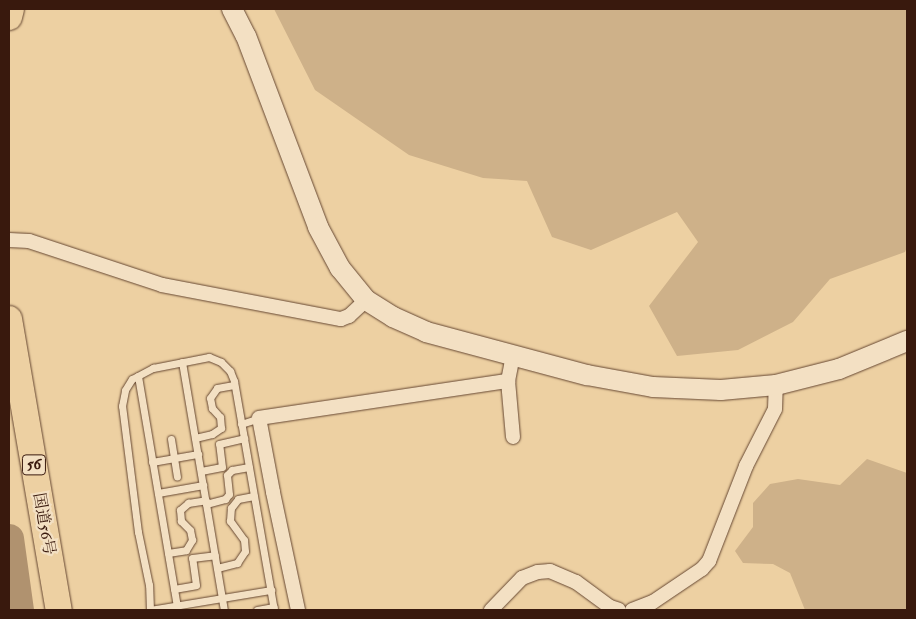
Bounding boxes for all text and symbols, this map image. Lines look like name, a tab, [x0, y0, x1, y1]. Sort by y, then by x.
road number: 56	[22, 452, 46, 478]
street label: 国道56号	[29, 491, 59, 557]

